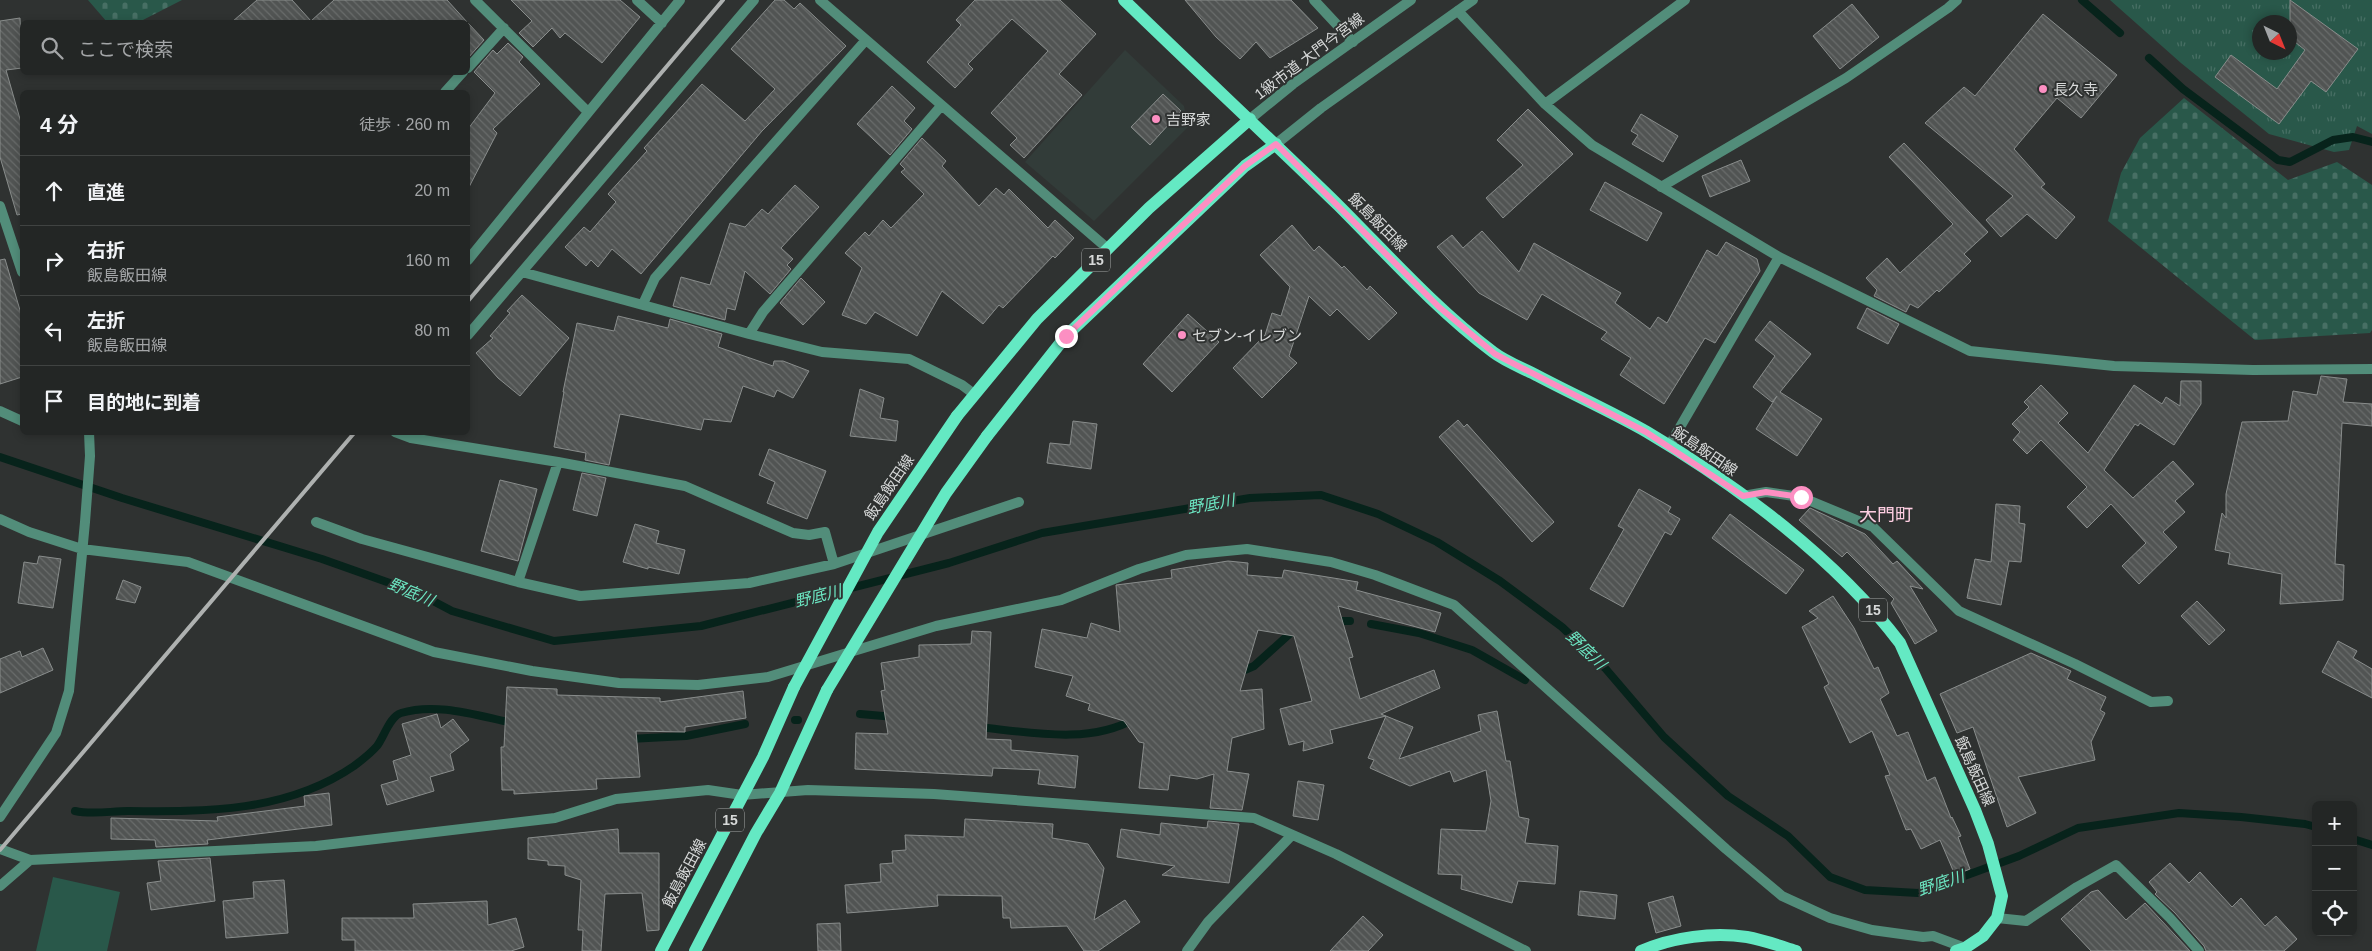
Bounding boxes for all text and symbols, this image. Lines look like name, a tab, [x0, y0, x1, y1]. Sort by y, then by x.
street label: 1級市道 大門今宮線	[1251, 9, 1367, 103]
north arrow	[2252, 15, 2297, 60]
search box	[20, 20, 470, 75]
icon: search	[38, 34, 66, 62]
text: ここで検索	[78, 39, 173, 60]
place label: 長久寺	[2053, 81, 2098, 98]
marker: 長久寺	[2037, 83, 2049, 95]
place label: 吉野家	[1166, 111, 1211, 128]
text: 4 分	[40, 113, 79, 136]
marker: 吉野家	[1150, 113, 1162, 125]
text: 徒歩 · 260 m	[359, 116, 450, 133]
icon: ahead	[40, 177, 68, 205]
text: 直進	[87, 182, 125, 203]
text: 20 m	[414, 182, 450, 199]
street label: 飯島飯田線	[1345, 189, 1411, 255]
text: 右折	[87, 240, 125, 261]
icon: right	[40, 247, 68, 275]
road number: 15	[1082, 248, 1110, 272]
text: 160 m	[406, 252, 450, 269]
text: 飯島飯田線	[87, 267, 167, 284]
text: 左折	[87, 310, 125, 331]
icon: left	[40, 317, 68, 345]
text: 80 m	[414, 322, 450, 339]
route end	[1055, 325, 1078, 348]
place label: セブン-イレブン	[1192, 327, 1302, 344]
marker: セブン-イレブン	[1176, 329, 1188, 341]
text: 飯島飯田線	[87, 337, 167, 354]
icon: arrive	[40, 387, 68, 415]
text: 目的地に到着	[87, 392, 201, 413]
street label: 飯島飯田線	[1669, 423, 1741, 479]
street label: 飯島飯田線	[861, 451, 917, 523]
route start	[1790, 486, 1813, 509]
water label: 野底川	[1186, 491, 1238, 517]
district label: 大門町	[1859, 505, 1913, 525]
water label: 野底川	[386, 575, 438, 610]
water label: 野底川	[793, 581, 845, 610]
road number: 15	[1859, 598, 1887, 622]
water label: 野底川	[1563, 627, 1611, 674]
street label: 飯島飯田線	[1952, 733, 1998, 809]
map controls	[2312, 801, 2357, 936]
button: +	[2312, 801, 2357, 846]
road number: 15	[716, 808, 744, 832]
street label: 飯島飯田線	[659, 836, 709, 910]
button: −	[2312, 846, 2357, 891]
water label: 野底川	[1916, 867, 1968, 899]
button: locate	[2312, 891, 2357, 936]

